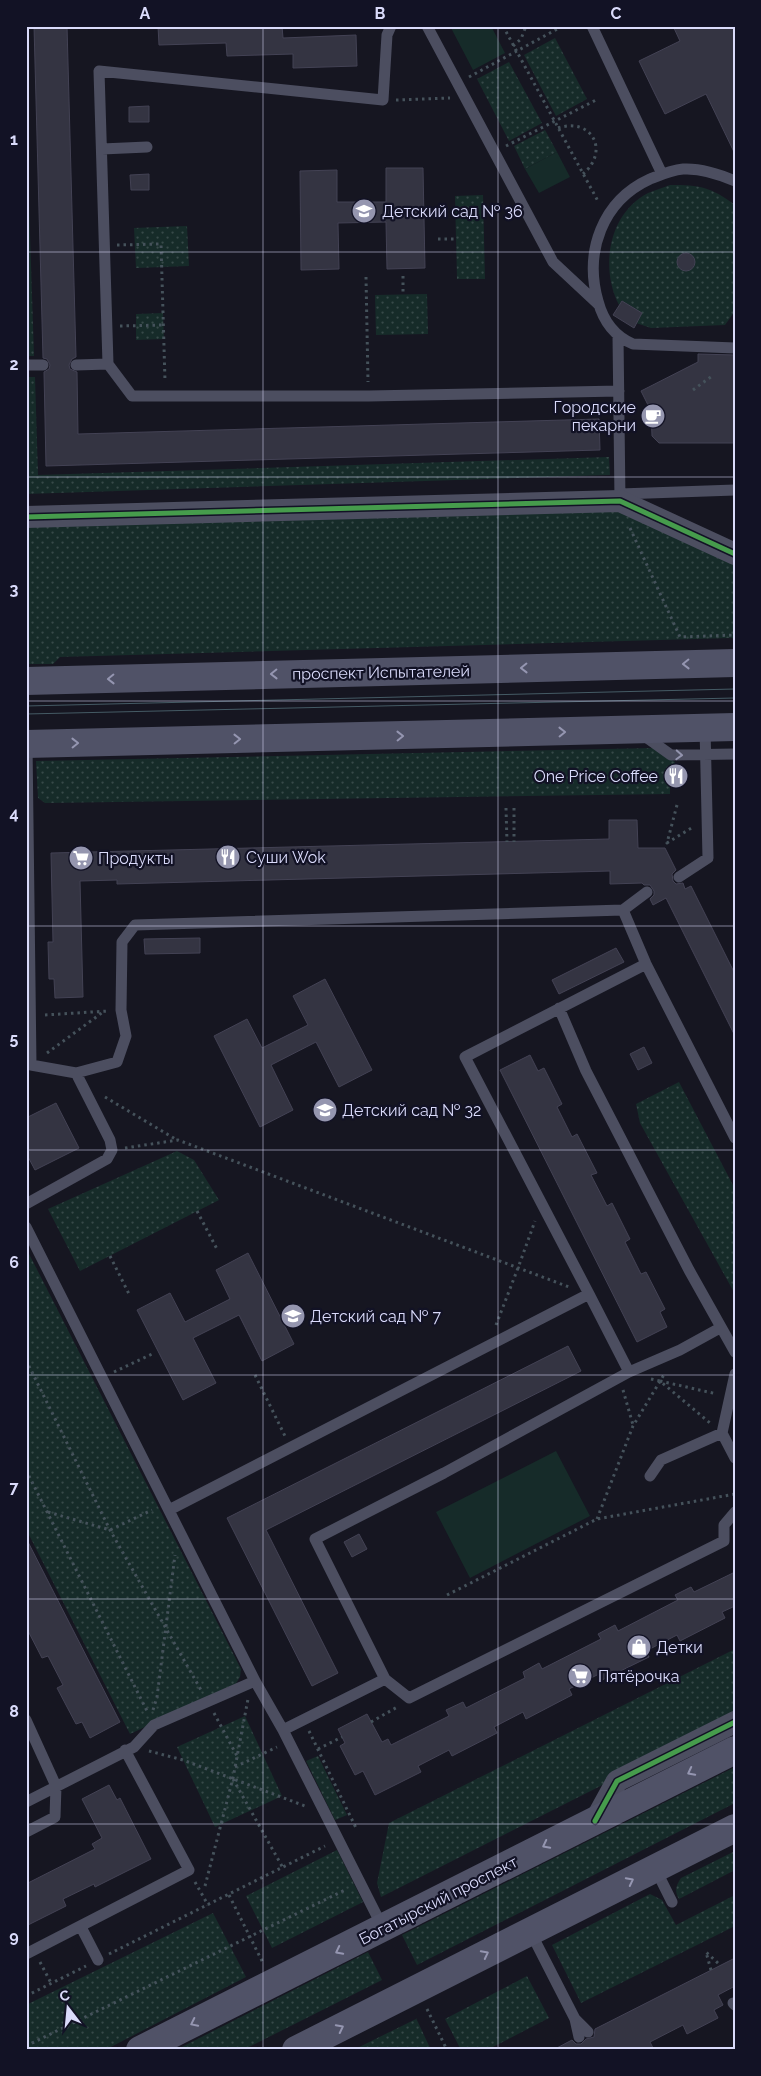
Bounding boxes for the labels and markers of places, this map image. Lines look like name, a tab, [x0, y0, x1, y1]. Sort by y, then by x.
school or university icon: Детский сад № 36	[351, 198, 377, 224]
place label: Детский сад № 36	[382, 202, 523, 221]
place label: Городские пекарни	[554, 398, 636, 435]
cafe icon: Городские пекарни	[640, 403, 666, 429]
restaurant icon: One Price Coffee	[663, 763, 689, 789]
place label: One Price Coffee	[534, 767, 658, 786]
restaurant icon: Суши Wok	[215, 844, 241, 870]
supermarket icon: Продукты	[68, 845, 94, 871]
place label: Суши Wok	[246, 848, 326, 867]
place label: Продукты	[98, 849, 174, 868]
school or university icon: Детский сад № 32	[312, 1097, 338, 1123]
place label: Детский сад № 32	[342, 1101, 481, 1120]
school or university icon: Детский сад № 7	[280, 1303, 306, 1329]
place label: Детский сад № 7	[310, 1307, 441, 1326]
shop icon: Детки	[626, 1634, 652, 1660]
place label: Детки	[656, 1638, 703, 1657]
supermarket icon: Пятёрочка	[567, 1663, 593, 1689]
place label: Пятёрочка	[598, 1667, 679, 1686]

